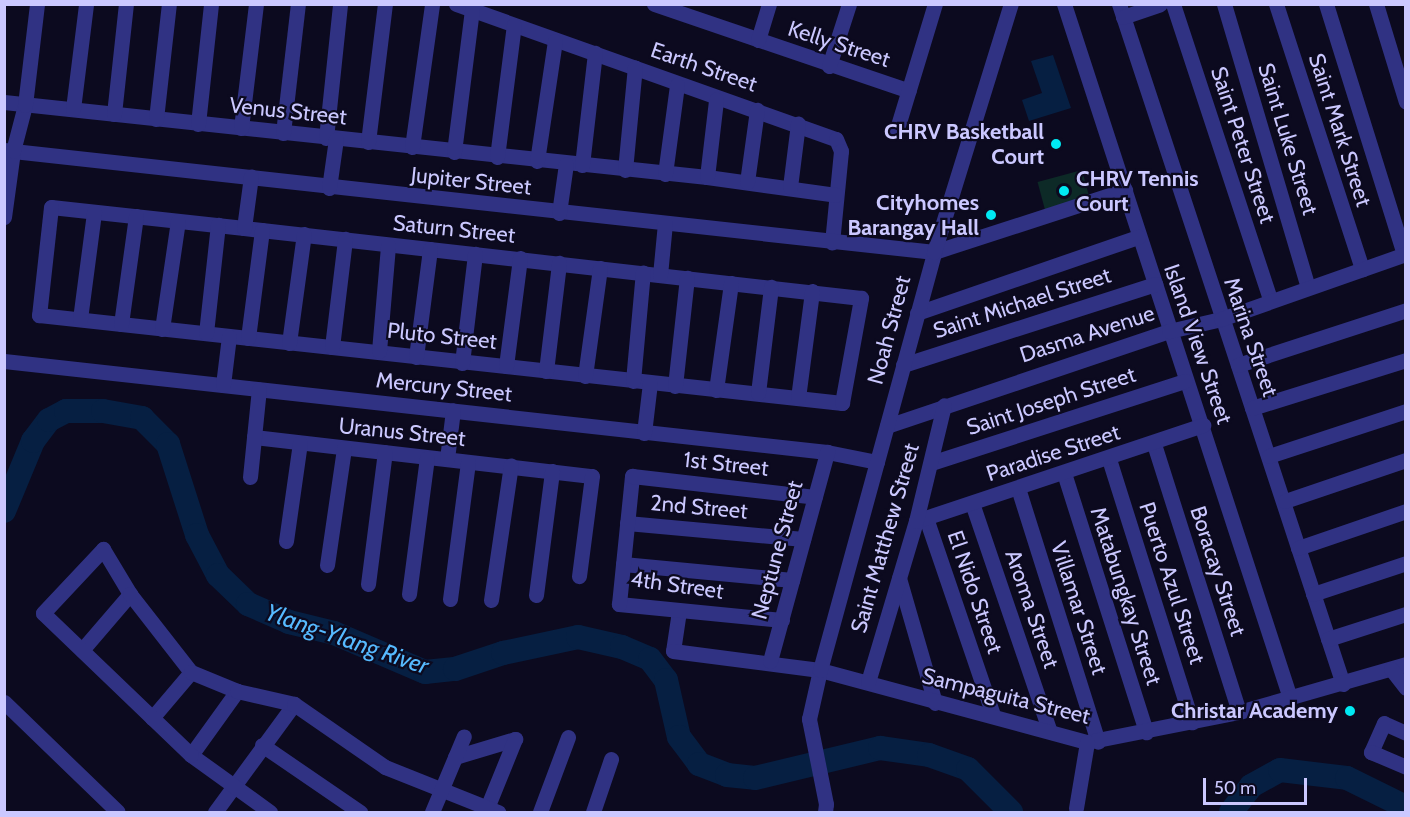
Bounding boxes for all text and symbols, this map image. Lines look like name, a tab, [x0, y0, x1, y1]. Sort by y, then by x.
street label: Kelly Street	[785, 15, 893, 73]
street label: Earth Street	[647, 37, 761, 97]
street label: Saint Mark Street	[1303, 50, 1377, 210]
street label: Saint Luke Street	[1252, 60, 1324, 218]
street label: Saint Peter Street	[1205, 63, 1281, 227]
street label: Venus Street	[228, 92, 348, 130]
place label: CHRV Basketball Court	[884, 118, 1044, 170]
marker: CHRV Basketball Court	[1049, 137, 1063, 151]
street label: Jupiter Street	[410, 162, 532, 200]
place label: CHRV Tennis Court	[1076, 165, 1198, 216]
marker: CHRV Tennis Court	[1057, 184, 1071, 198]
place label: Cityhomes Barangay Hall	[847, 189, 979, 240]
marker: Cityhomes Barangay Hall	[984, 208, 998, 222]
street label: Saturn Street	[392, 209, 516, 249]
street label: Island View Street	[1158, 261, 1238, 427]
street label: Saint Michael Street	[930, 262, 1114, 344]
street label: Noah Street	[862, 273, 916, 387]
street label: Marina Street	[1218, 274, 1284, 400]
street label: Dasma Avenue	[1016, 300, 1158, 368]
street label: Pluto Street	[386, 317, 498, 355]
street label: Saint Joseph Street	[963, 361, 1139, 441]
street label: Mercury Street	[375, 367, 513, 407]
street label: Uranus Street	[337, 412, 467, 452]
street label: Paradise Street	[983, 419, 1123, 487]
street label: Saint Matthew Street	[845, 440, 925, 636]
street label: 1st Street	[682, 446, 770, 482]
street label: Neptune Street	[746, 478, 808, 622]
street label: 2nd Street	[649, 490, 749, 524]
street label: Puerto Azul Street	[1133, 499, 1211, 667]
street label: Boracay Street	[1185, 503, 1251, 639]
street label: Matabungkay Street	[1085, 504, 1167, 688]
street label: El Nido Street	[942, 527, 1008, 657]
street label: Villamar Street	[1045, 538, 1113, 678]
street label: Aroma Street	[999, 546, 1065, 672]
street label: 4th Street	[629, 565, 725, 605]
water label: Ylang-Ylang River	[262, 598, 432, 680]
street label: Sampaguita Street	[919, 662, 1093, 730]
place label: Christar Academy	[1171, 698, 1338, 724]
marker: Christar Academy	[1343, 704, 1357, 718]
scale bar	[1206, 766, 1310, 804]
text: 50 m	[1214, 777, 1256, 799]

